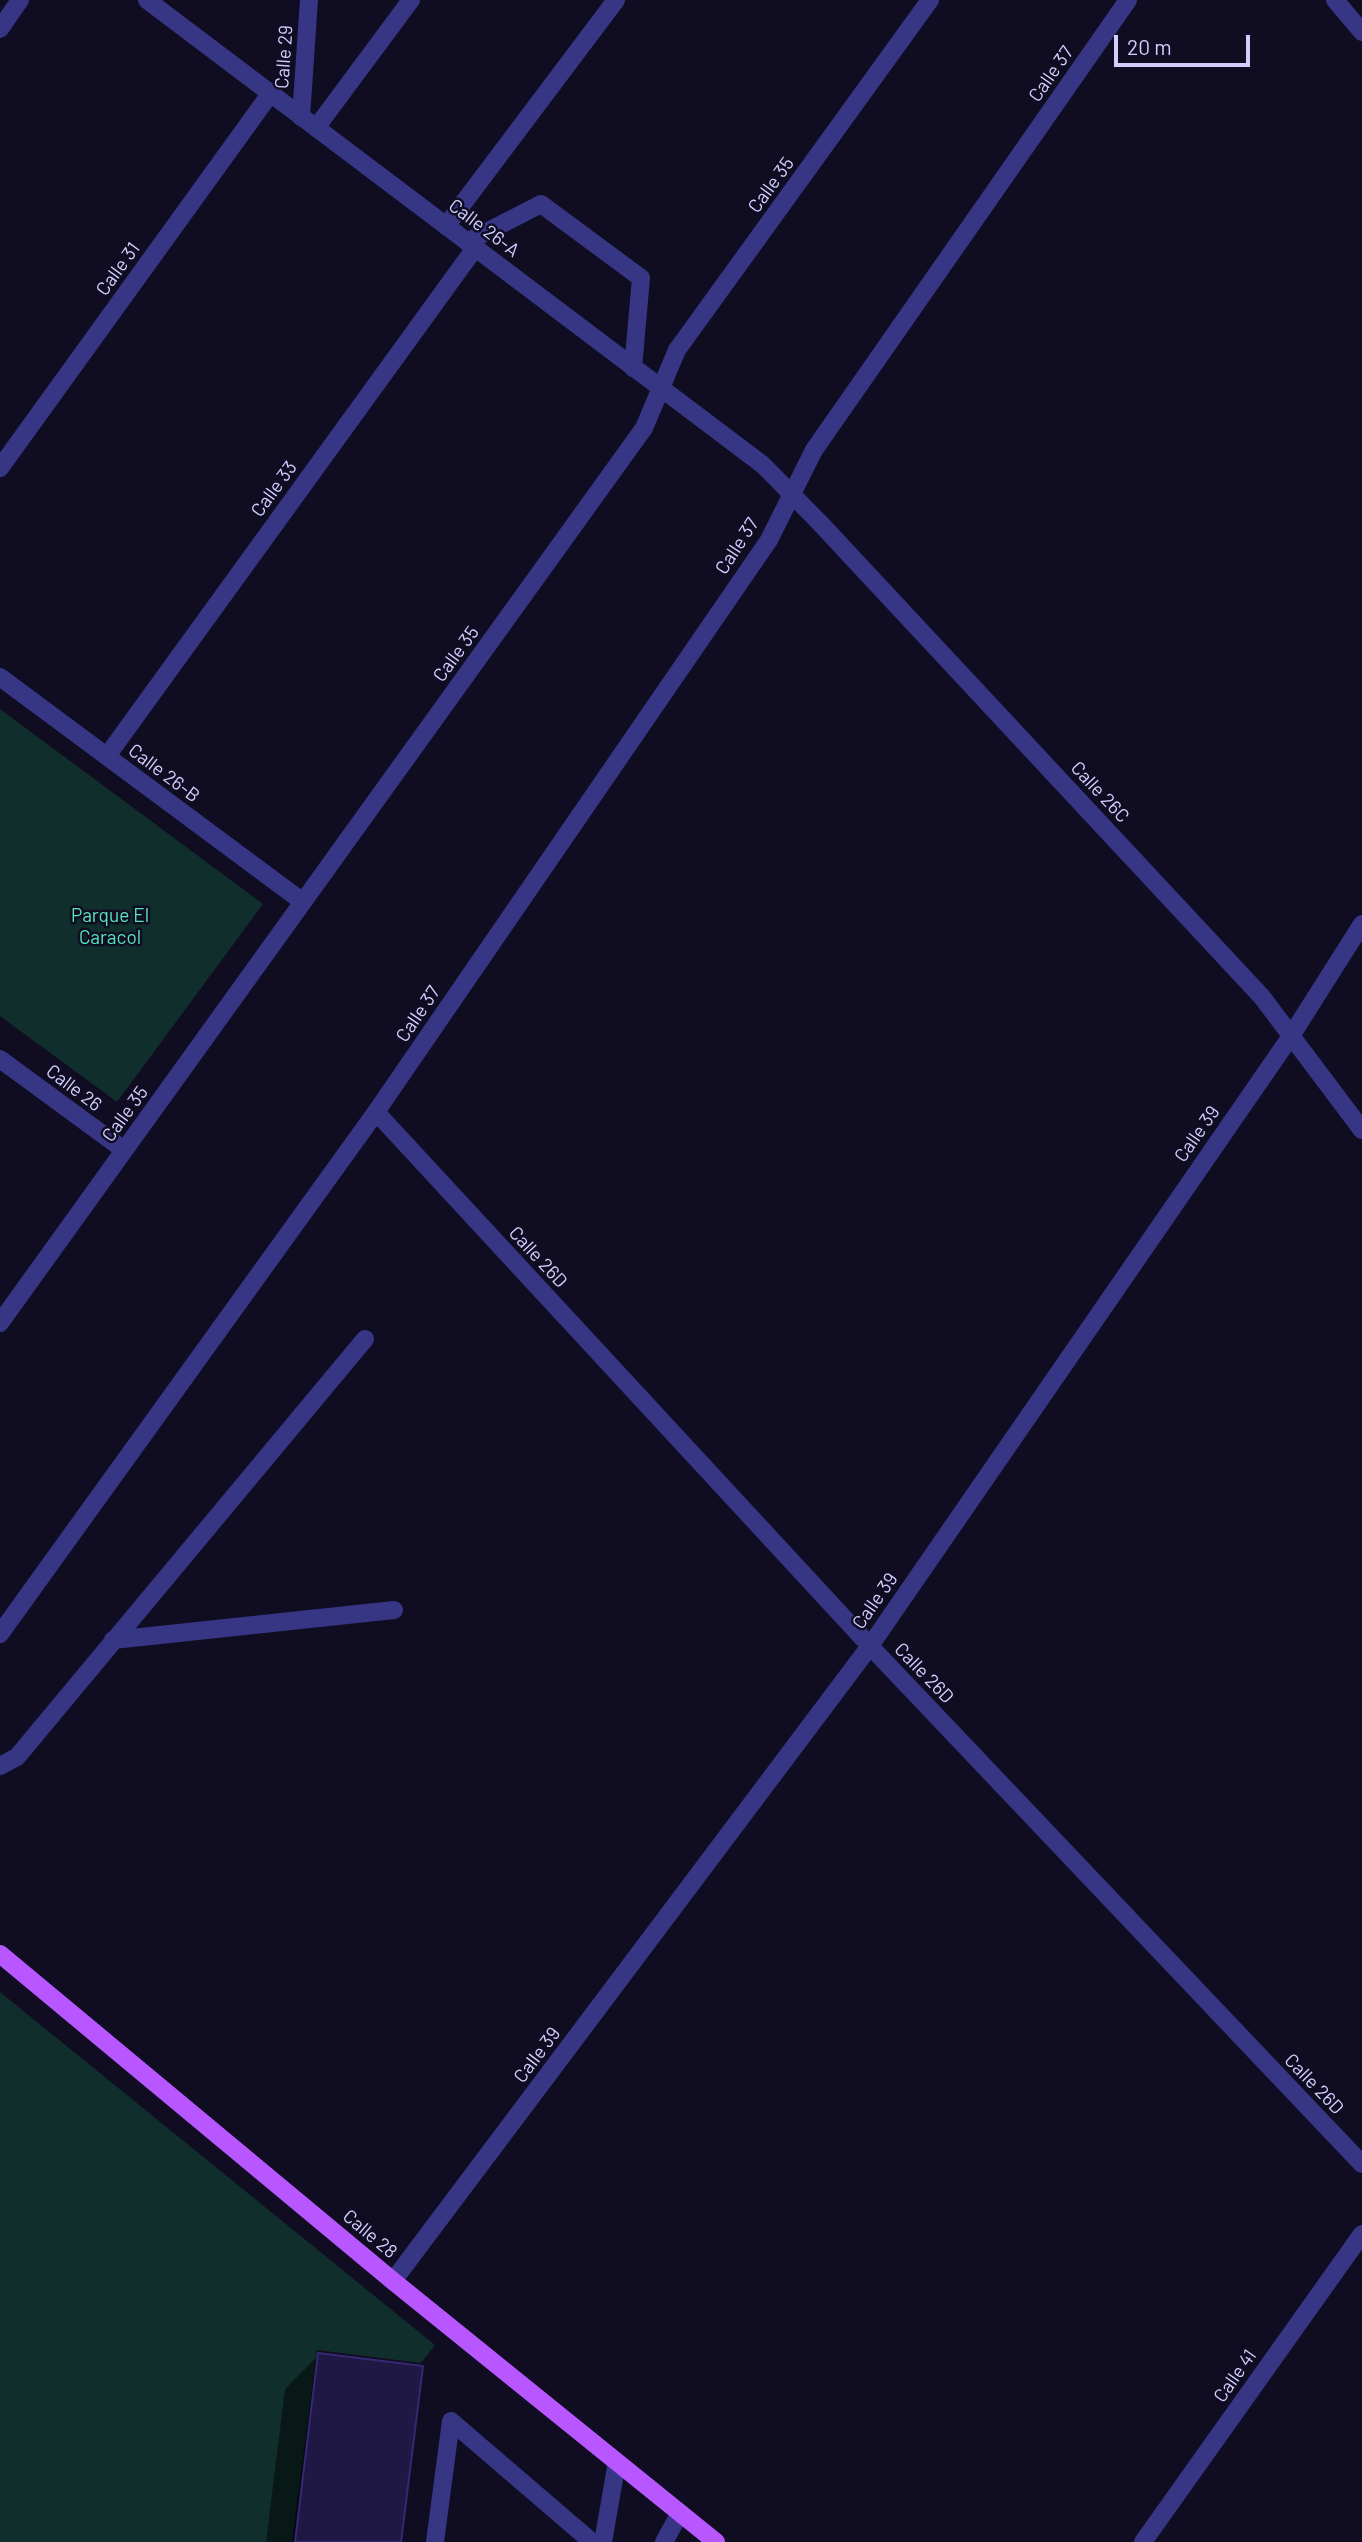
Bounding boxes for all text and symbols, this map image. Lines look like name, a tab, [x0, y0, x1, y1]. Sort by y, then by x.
scale bar	[1117, 21, 1254, 65]
street label: Calle 29	[270, 24, 298, 90]
text: 20 m	[1127, 34, 1172, 59]
street label: Calle 37	[1024, 42, 1078, 106]
street label: Calle 35	[743, 153, 799, 217]
street label: Calle 26-A	[444, 194, 524, 262]
street label: Calle 31	[91, 238, 145, 300]
street label: Calle 33	[246, 457, 302, 521]
street label: Calle 37	[710, 514, 764, 578]
street label: Calle 35	[428, 622, 484, 686]
street label: Calle 26-B	[124, 739, 204, 807]
street label: Calle 26C	[1066, 757, 1134, 827]
park label: Parque El Caracol	[71, 905, 149, 949]
street label: Calle 37	[391, 982, 445, 1046]
street label: Calle 26	[42, 1060, 106, 1116]
street label: Calle 35	[97, 1082, 153, 1146]
street label: Calle 39	[1169, 1101, 1225, 1167]
street label: Calle 26D	[504, 1222, 572, 1292]
street label: Calle 39	[847, 1568, 903, 1634]
street label: Calle 26D	[890, 1638, 958, 1708]
street label: Calle 39	[509, 2023, 565, 2087]
street label: Calle 26D	[1280, 2049, 1348, 2119]
street label: Calle 28	[338, 2205, 402, 2263]
street label: Calle 41	[1209, 2345, 1261, 2407]

